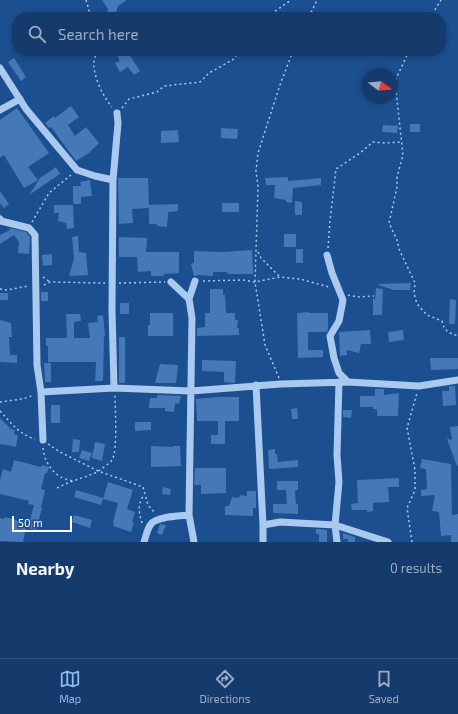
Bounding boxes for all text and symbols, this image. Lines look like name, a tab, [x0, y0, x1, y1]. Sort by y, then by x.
search box	[12, 12, 446, 56]
icon: search	[26, 23, 48, 45]
text: Search here	[58, 25, 139, 43]
north arrow	[362, 68, 398, 104]
scale bar	[12, 514, 72, 533]
text: 50 m	[18, 516, 43, 529]
text: Nearby	[16, 558, 74, 578]
text: 0 results	[390, 560, 442, 576]
tab: Map	[59, 668, 81, 705]
tab: Directions	[200, 668, 250, 705]
tab: Saved	[369, 668, 399, 705]

